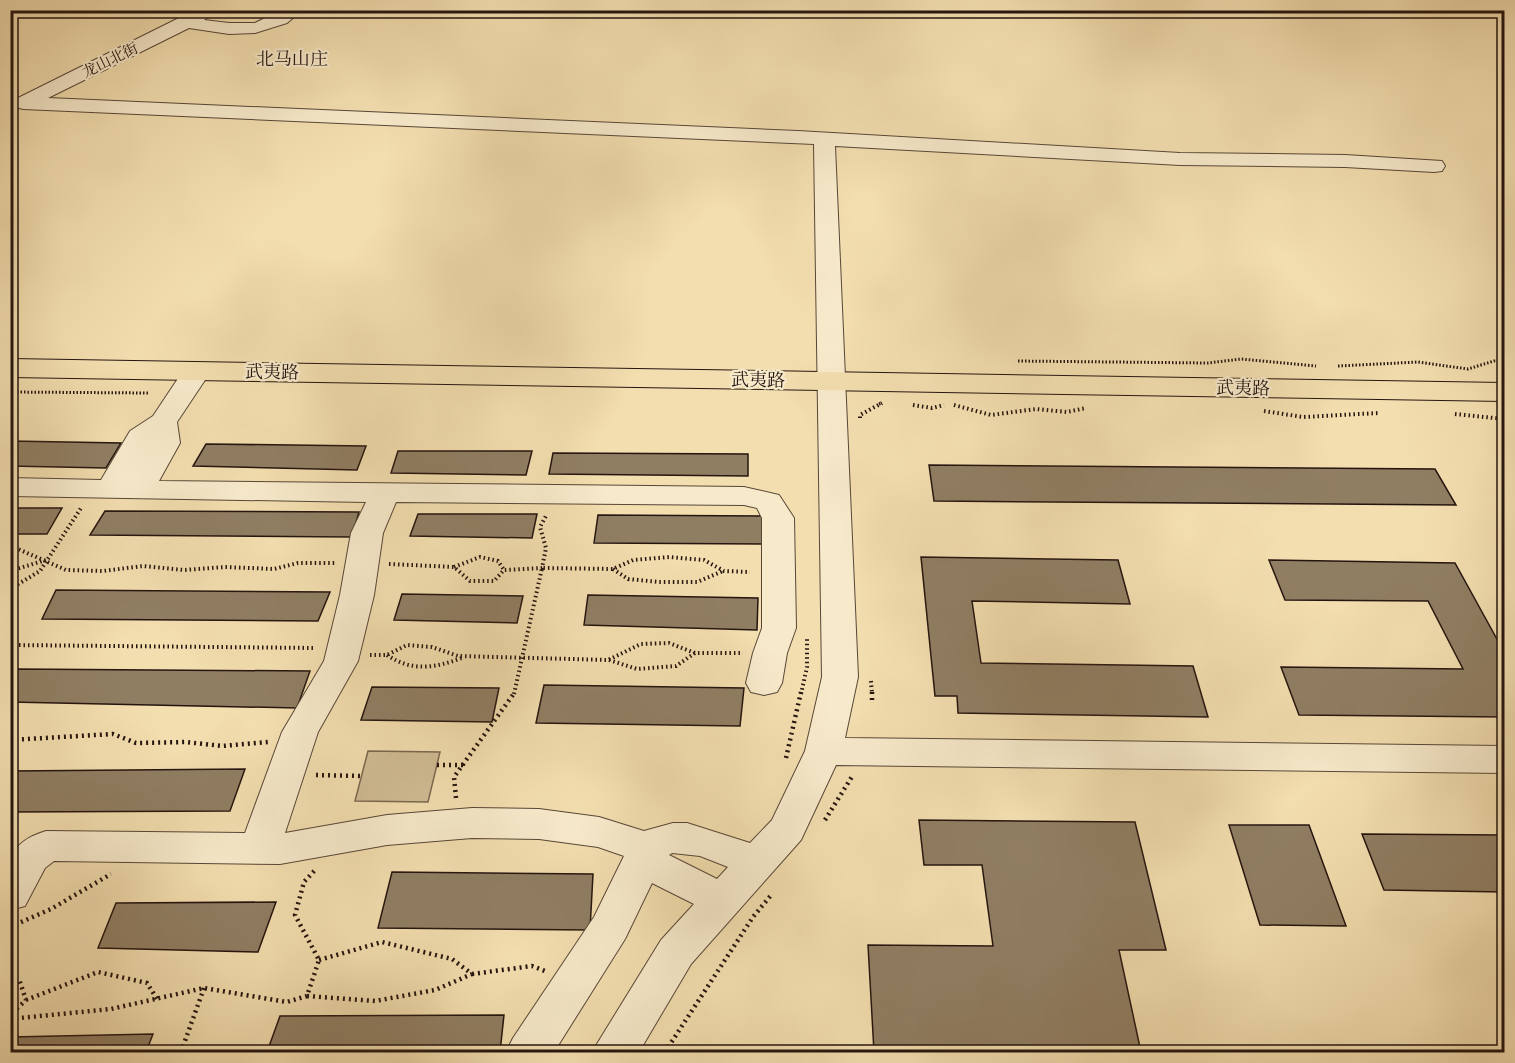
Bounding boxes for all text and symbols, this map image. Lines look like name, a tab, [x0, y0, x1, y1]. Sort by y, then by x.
street label: 龙山北街	[80, 40, 141, 81]
district label: 北马山庄	[256, 49, 328, 69]
street label: 武夷路	[245, 362, 299, 382]
street label: 武夷路	[731, 370, 785, 390]
street label: 武夷路	[1216, 378, 1270, 398]

